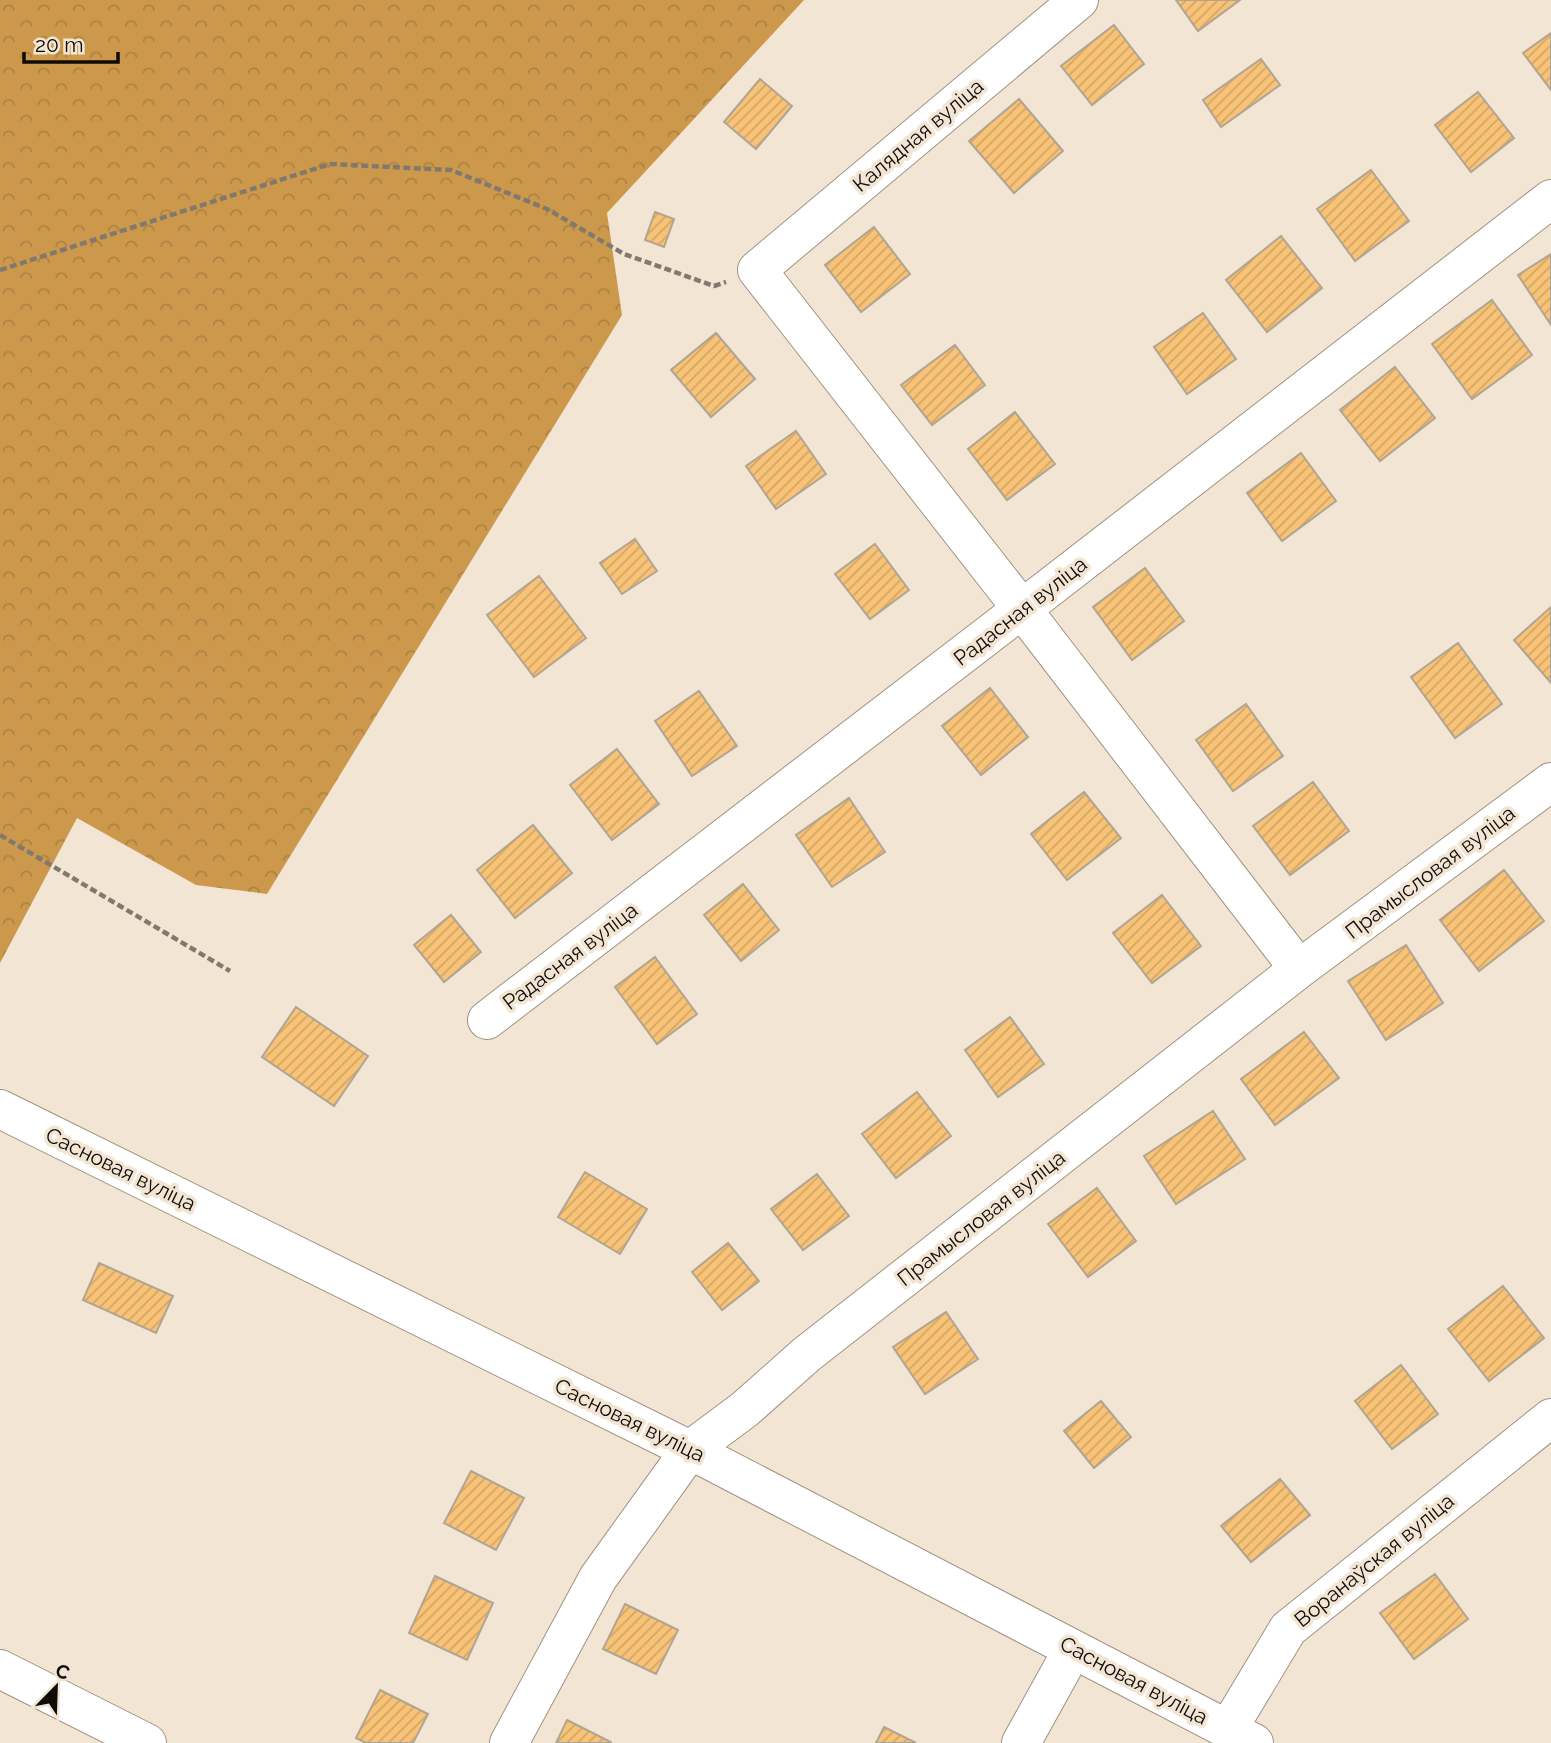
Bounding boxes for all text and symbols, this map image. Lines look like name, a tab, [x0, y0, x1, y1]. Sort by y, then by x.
scale bar	[24, 21, 119, 65]
text: 20 m	[35, 32, 83, 57]
street label: Калядная вуліца	[848, 73, 988, 197]
street label: Радасная вуліца	[948, 551, 1092, 671]
street label: Прамысловая вуліца	[1340, 800, 1520, 944]
street label: Радасная вуліца	[498, 897, 642, 1015]
street label: Сасновая вуліца	[42, 1122, 200, 1216]
street label: Прамысловая вуліца	[892, 1145, 1070, 1291]
street label: Сасновая вуліца	[551, 1373, 709, 1467]
street label: Воранаўская вуліца	[1289, 1488, 1459, 1632]
street label: Сасновая вуліца	[1056, 1631, 1212, 1729]
north arrow	[21, 1652, 91, 1722]
text: С	[52, 1659, 73, 1684]

